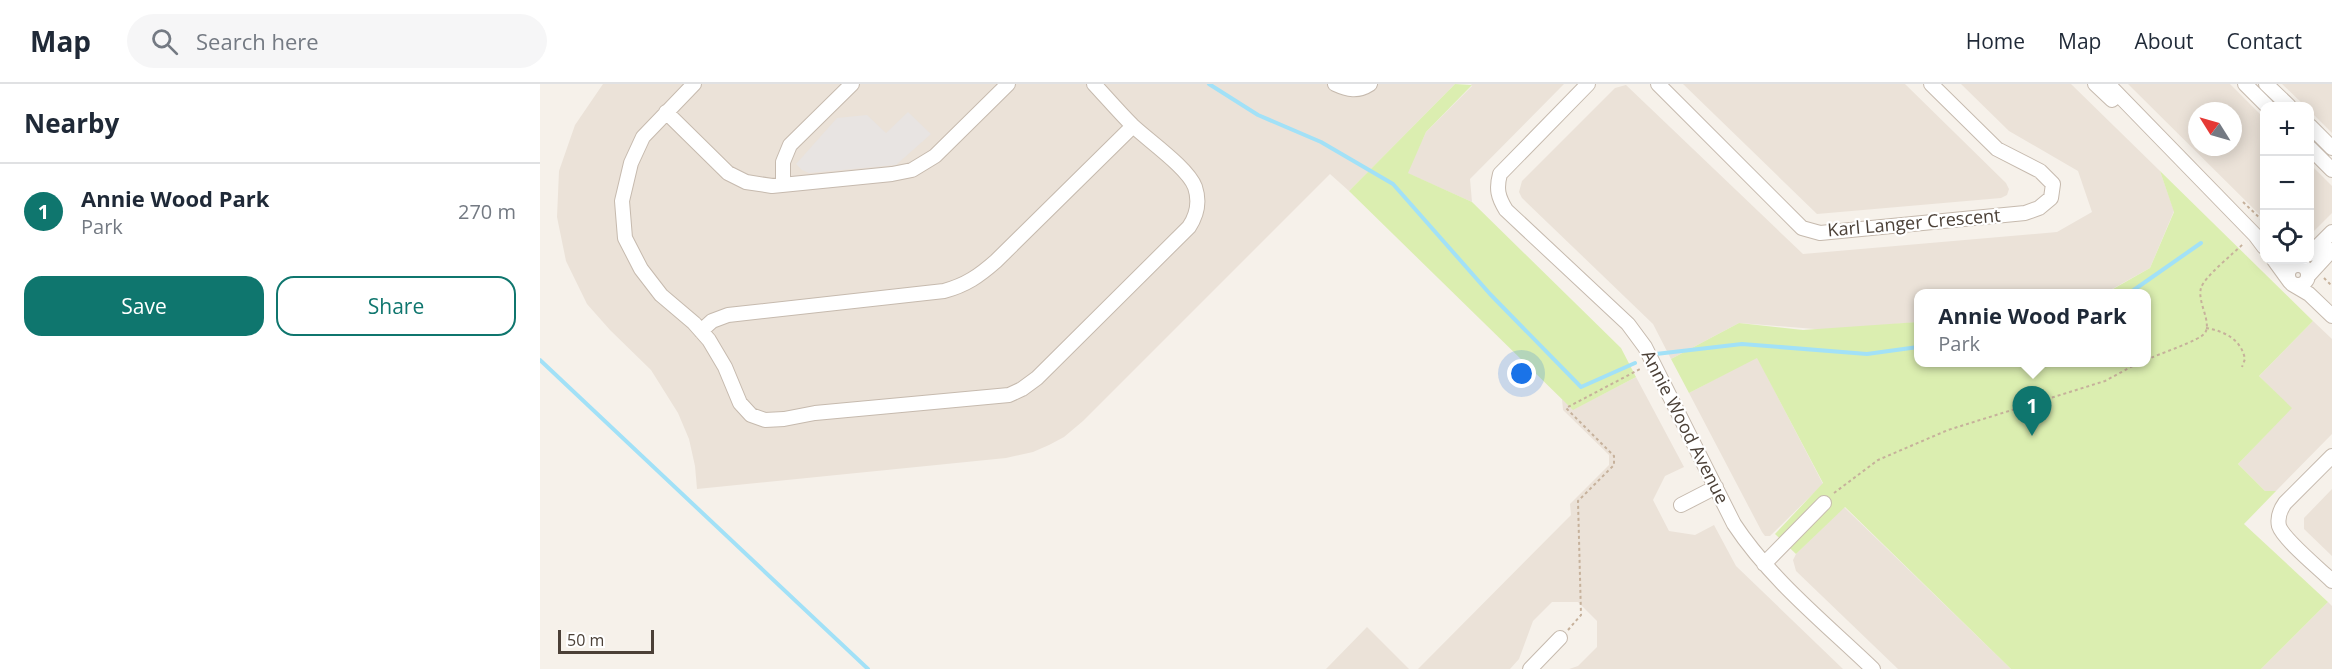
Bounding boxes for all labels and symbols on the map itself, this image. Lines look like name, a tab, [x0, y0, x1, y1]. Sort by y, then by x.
north arrow	[2188, 102, 2242, 156]
street label: Karl Langer Crescent	[1826, 202, 2001, 242]
street label: Annie Wood Avenue	[1637, 346, 1735, 507]
your location	[1507, 359, 1536, 388]
pin: 1	[2012, 386, 2052, 436]
scale bar	[558, 627, 654, 654]

